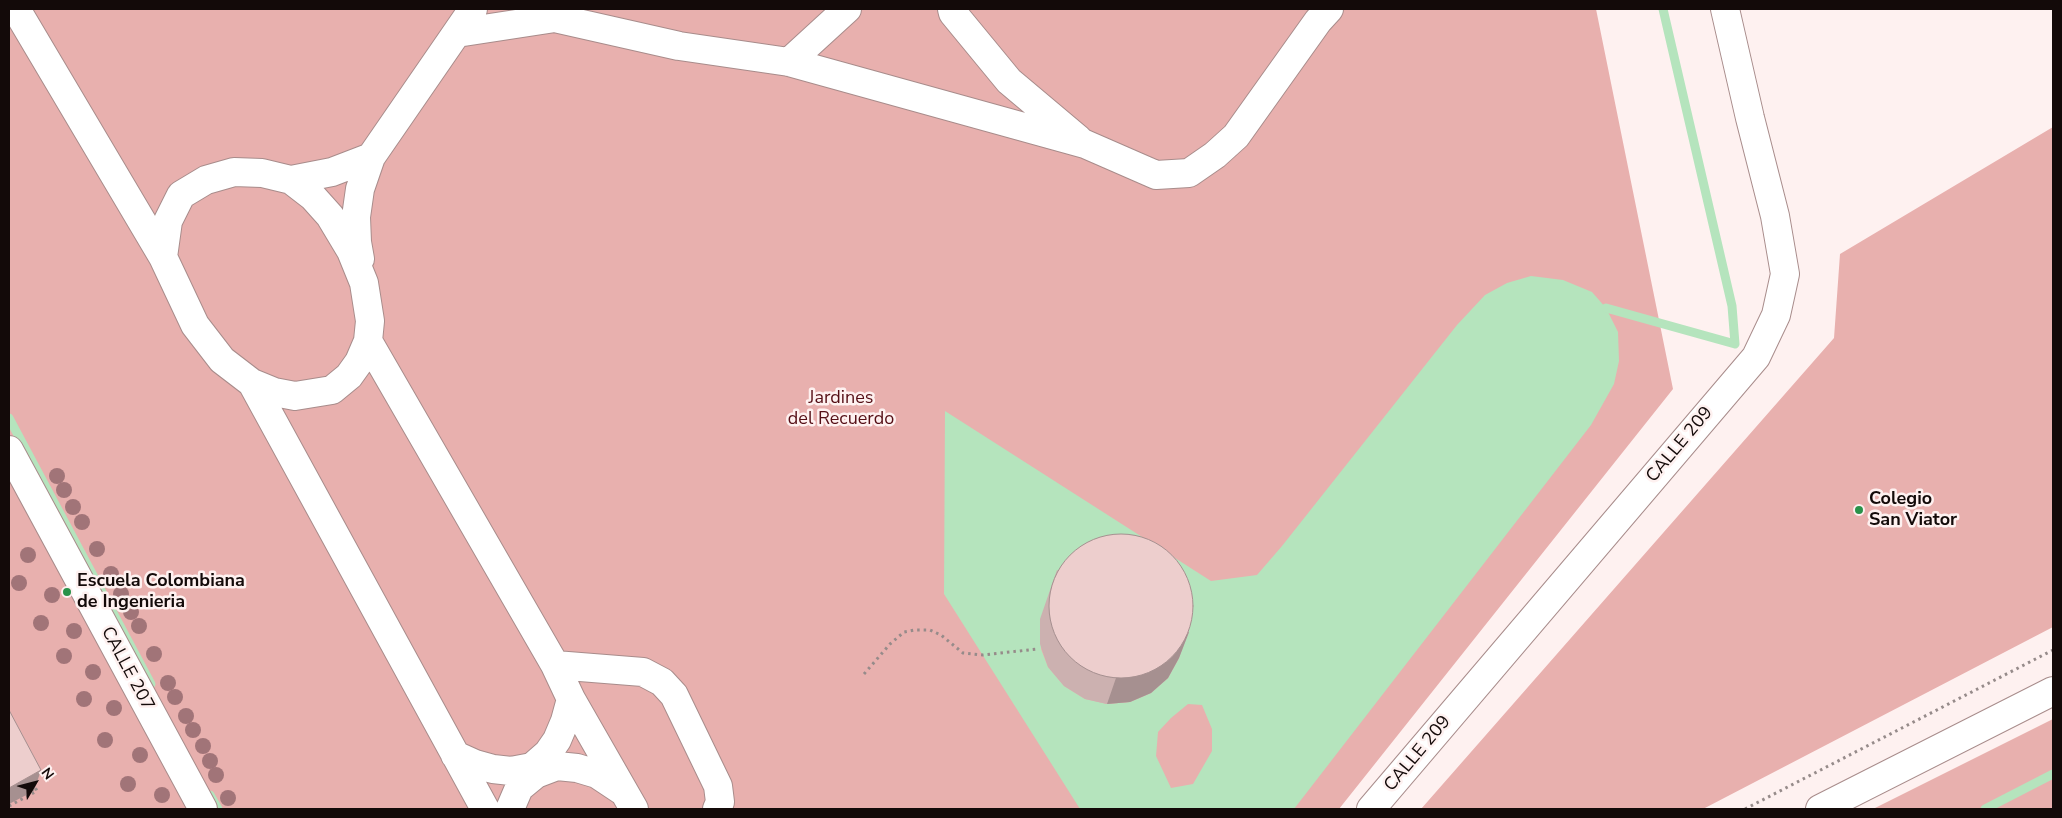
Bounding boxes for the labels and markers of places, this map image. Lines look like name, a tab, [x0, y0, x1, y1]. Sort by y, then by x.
place label: Colegio San Viator	[1869, 489, 1957, 532]
marker: Colegio San Viator	[1853, 504, 1865, 516]
place label: Escuela Colombiana de Ingenieria	[77, 571, 245, 614]
marker: Escuela Colombiana de Ingenieria	[61, 586, 73, 598]

